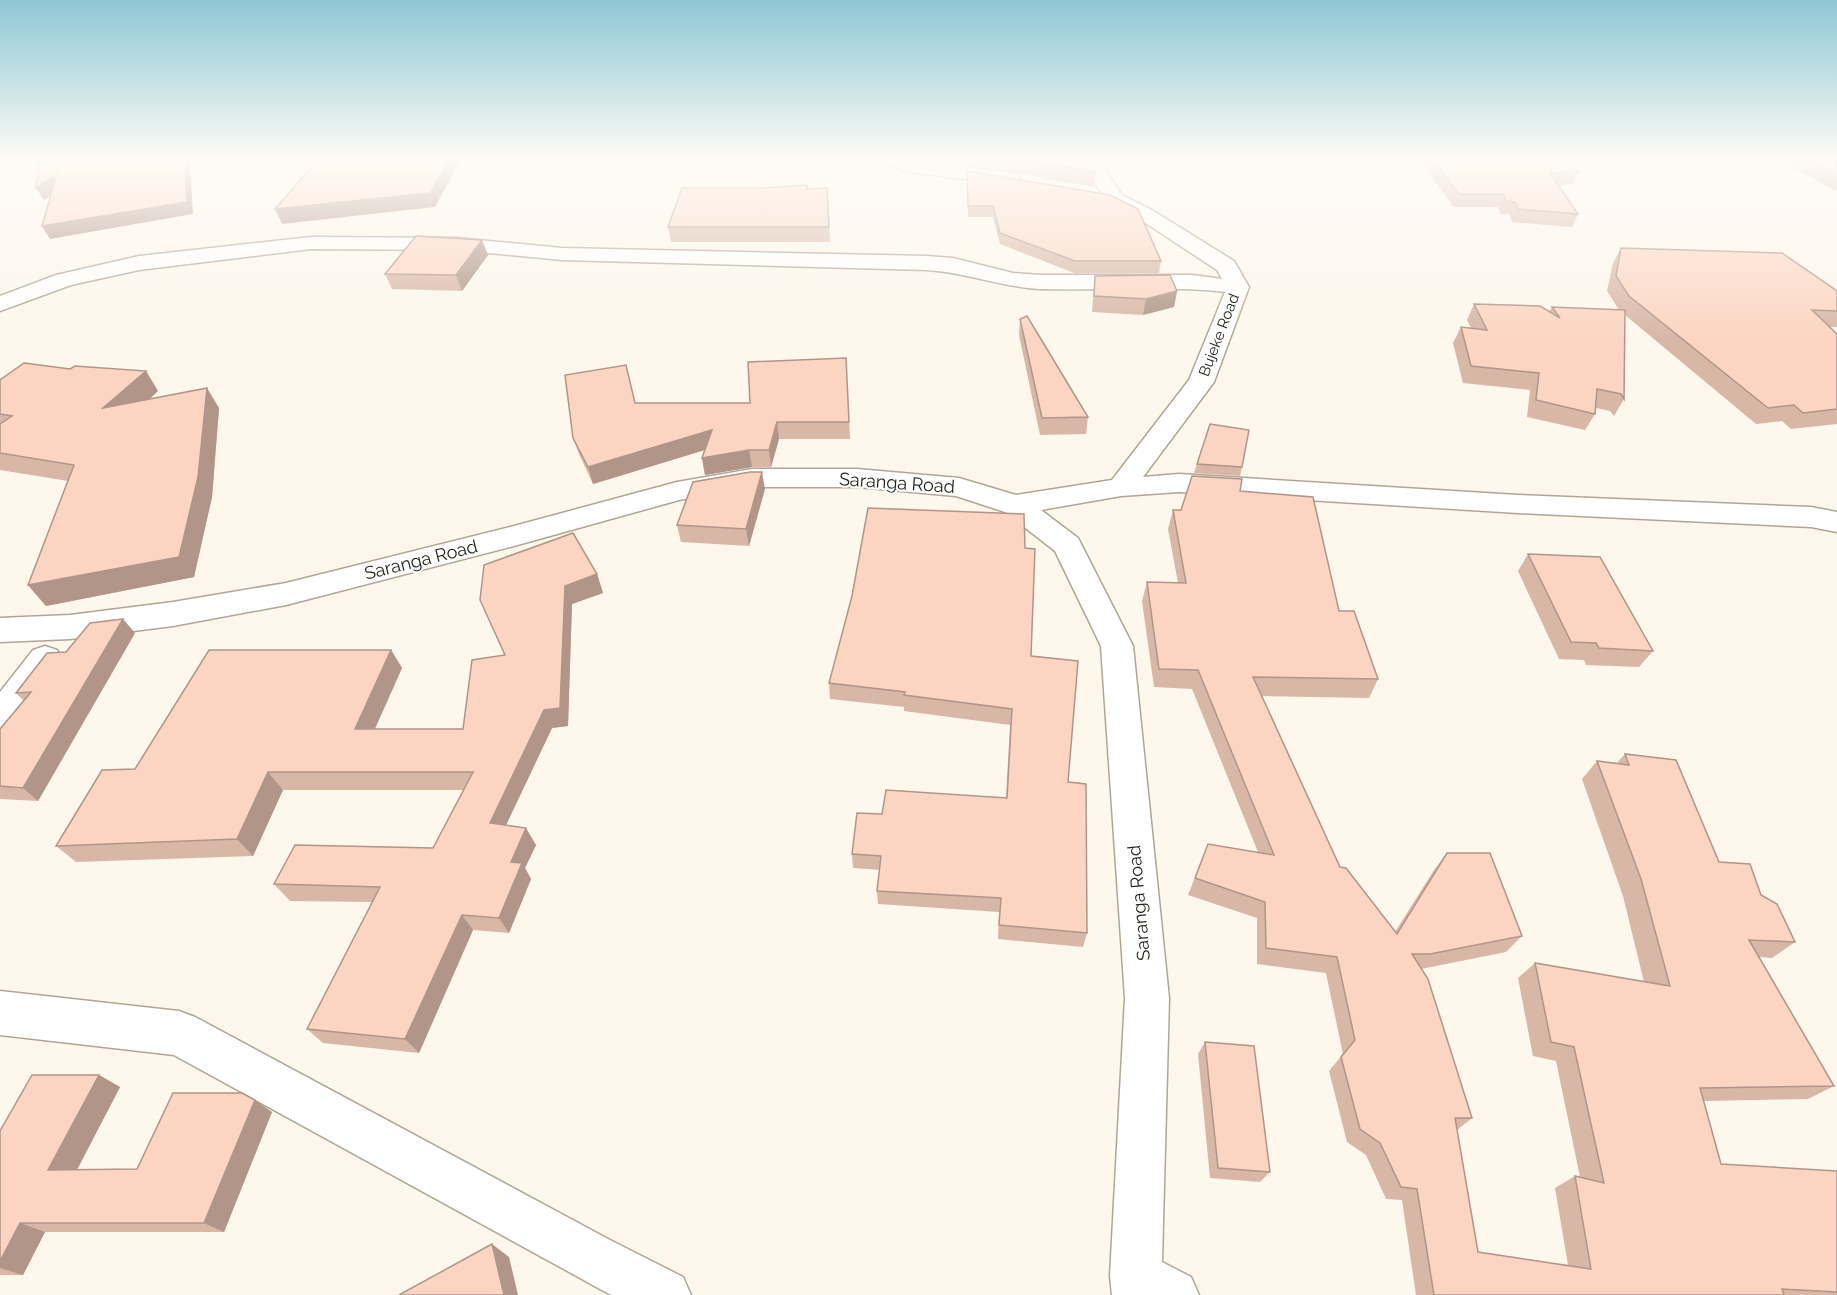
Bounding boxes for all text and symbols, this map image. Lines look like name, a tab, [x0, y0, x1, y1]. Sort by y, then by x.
street label: Bujeke Road	[1195, 291, 1243, 379]
street label: Saranga Road	[838, 468, 956, 497]
street label: Saranga Road	[362, 535, 480, 584]
street label: Saranga Road	[1123, 844, 1154, 962]

